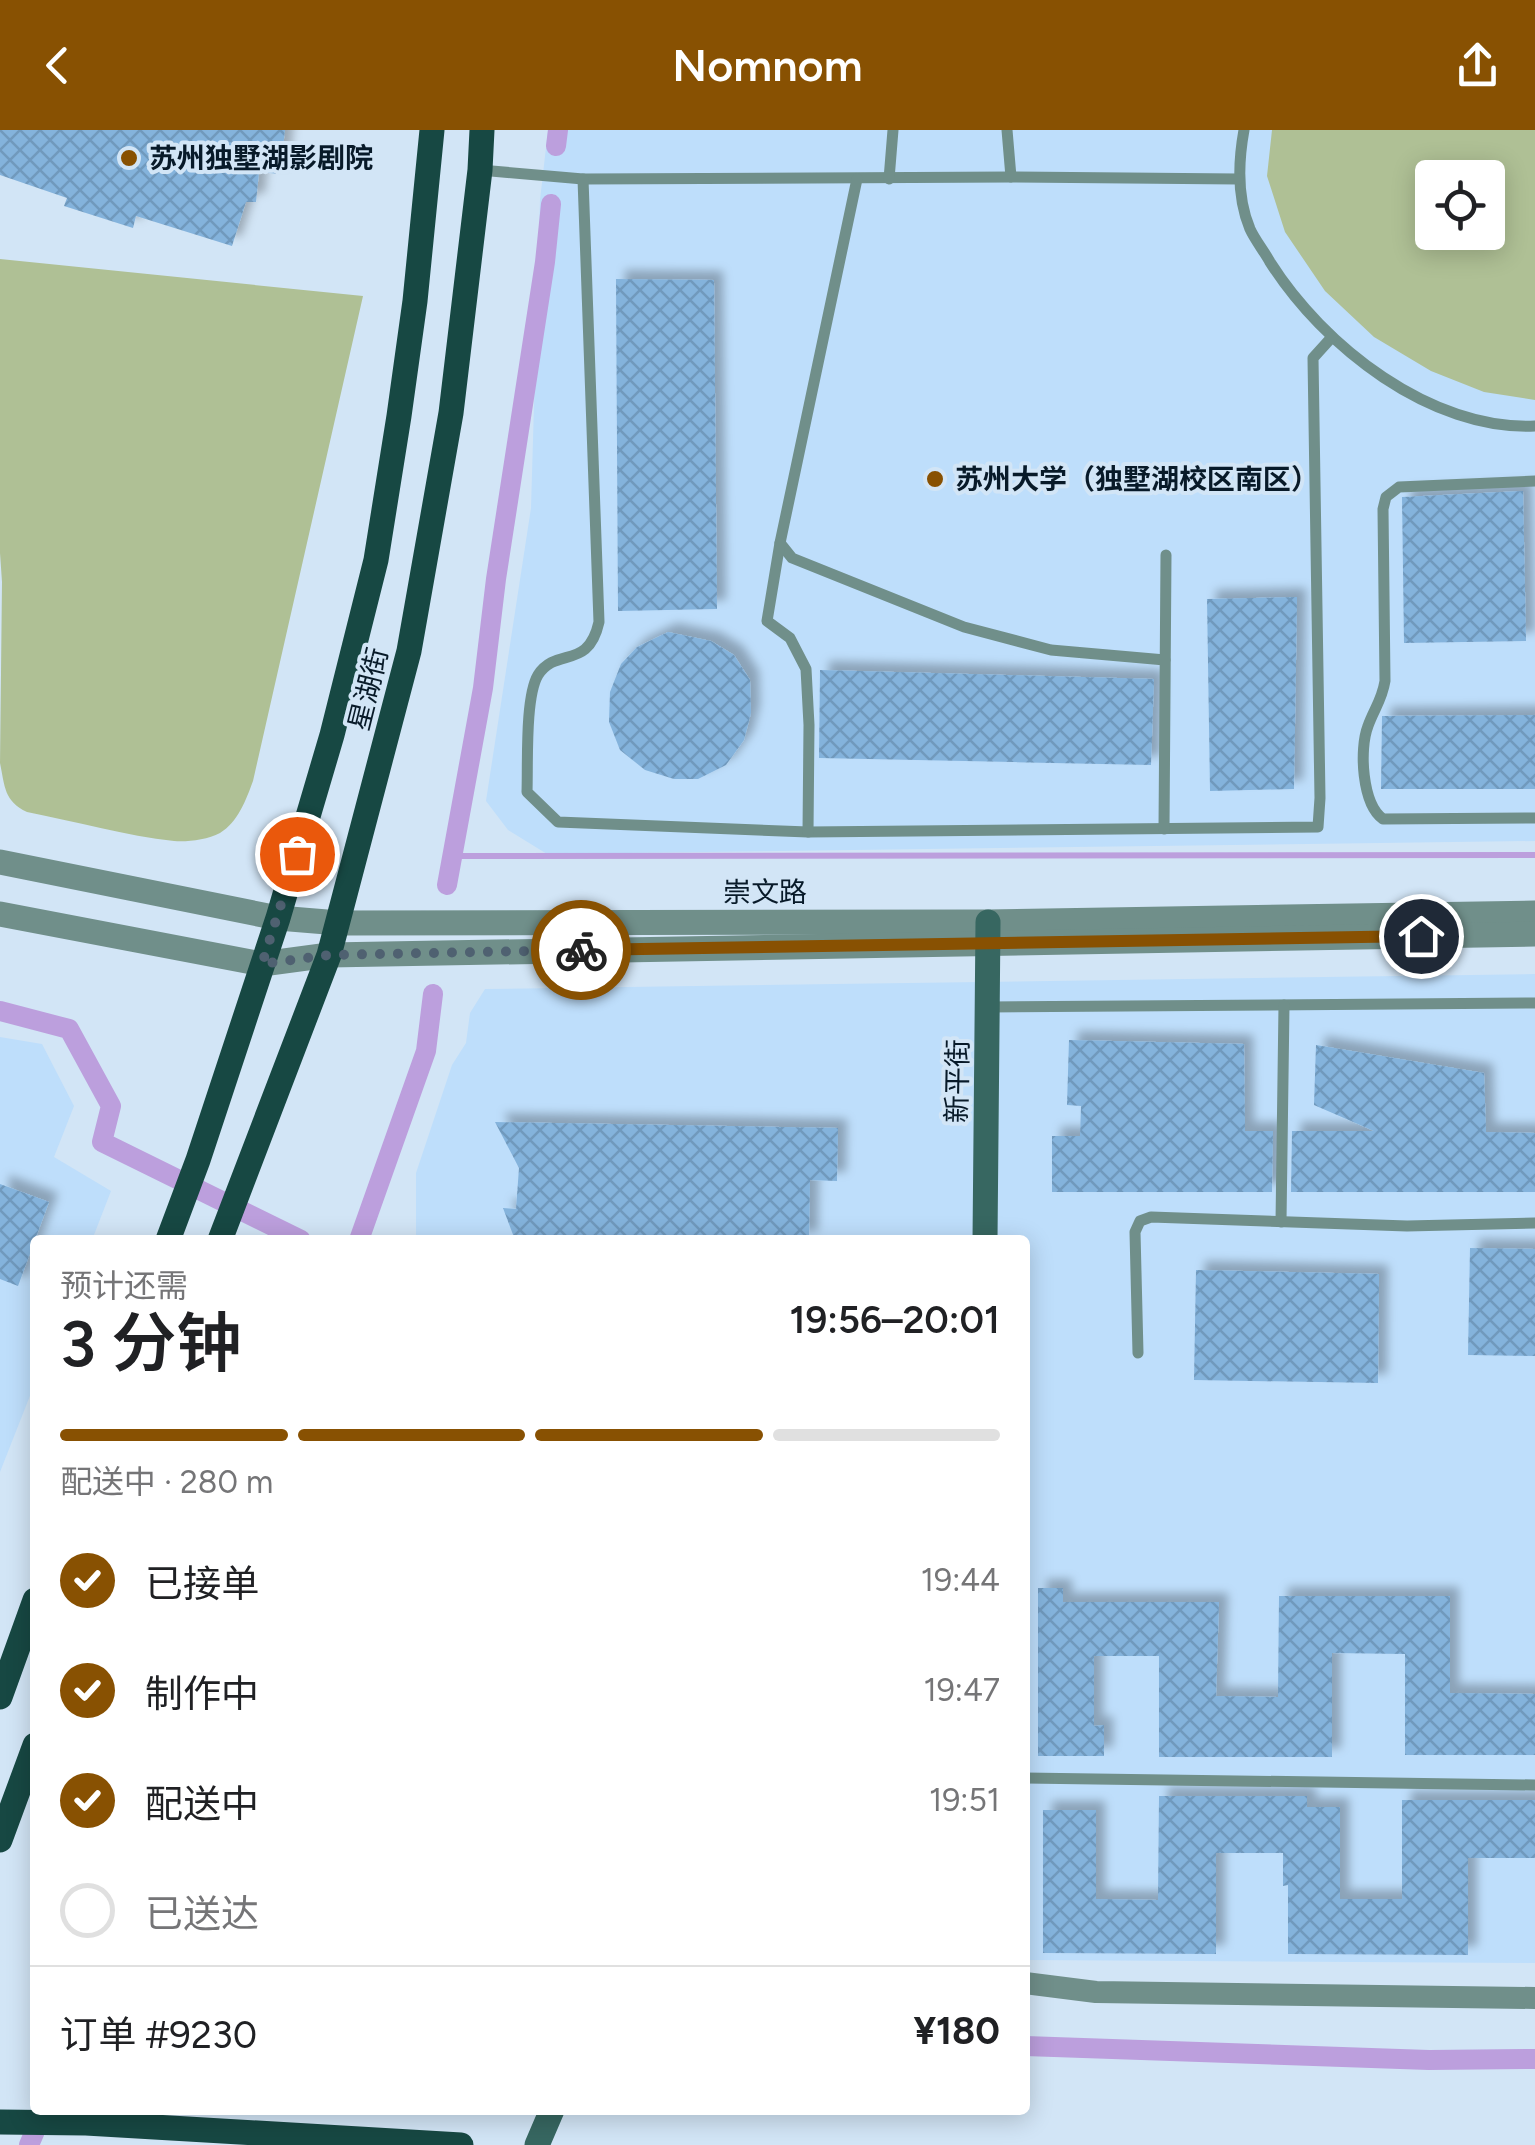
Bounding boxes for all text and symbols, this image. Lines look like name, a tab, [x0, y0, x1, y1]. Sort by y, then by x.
icon: back	[30, 38, 85, 93]
text: Nomnom	[672, 38, 863, 92]
icon: share	[1450, 38, 1505, 93]
place label: 苏州独墅湖影剧院	[149, 141, 373, 175]
marker: 苏州独墅湖影剧院	[118, 147, 140, 169]
map controls	[1415, 160, 1505, 250]
button: locate	[1415, 160, 1505, 250]
place label: 苏州大学（独墅湖校区南区）	[955, 462, 1319, 496]
marker: 苏州大学（独墅湖校区南区）	[924, 468, 946, 490]
street label: 星湖街	[341, 644, 395, 734]
pin	[255, 812, 340, 897]
icon: bag	[270, 827, 325, 882]
street label: 崇文路	[723, 875, 807, 909]
pin	[1379, 894, 1464, 979]
courier	[531, 900, 631, 1000]
icon: home	[1394, 909, 1449, 964]
icon: bike	[554, 923, 609, 978]
street label: 新平街	[939, 1039, 975, 1123]
text: 预计还需	[60, 1267, 188, 1305]
text: 19:56–20:01	[790, 1297, 1000, 1343]
text: 3 分钟	[60, 1304, 241, 1382]
text: 配送中 · 280 m	[60, 1463, 273, 1501]
icon: check	[60, 1553, 115, 1608]
text: 已接单	[145, 1561, 259, 1607]
text: 19:44	[921, 1561, 1000, 1599]
icon: check	[60, 1663, 115, 1718]
text: 制作中	[145, 1671, 259, 1717]
text: 19:47	[924, 1671, 1000, 1709]
icon: check	[60, 1773, 115, 1828]
text: 配送中	[145, 1781, 259, 1827]
text: 19:51	[929, 1781, 1000, 1819]
text: 已送达	[145, 1891, 259, 1937]
text: ¥180	[913, 2008, 1000, 2054]
text: 订单 #9230	[60, 2012, 257, 2058]

